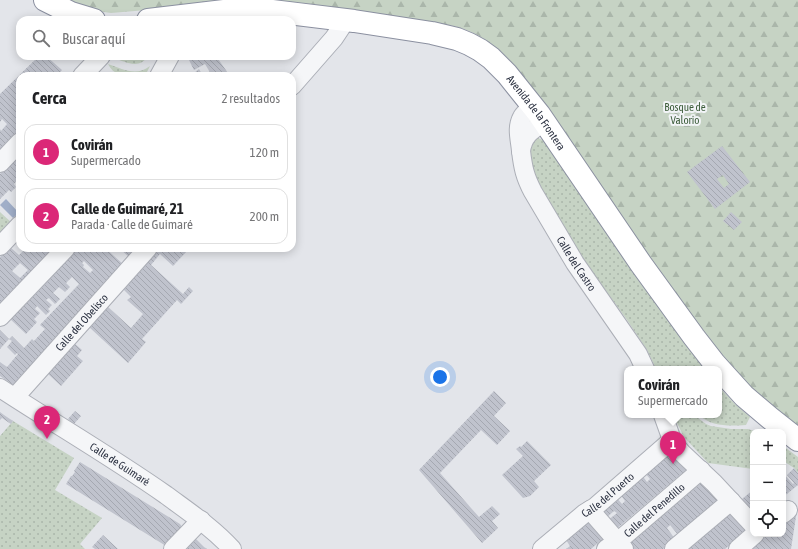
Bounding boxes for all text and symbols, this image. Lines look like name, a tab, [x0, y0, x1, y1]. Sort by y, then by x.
search box	[16, 16, 296, 60]
icon: search	[30, 27, 52, 49]
text: Buscar aquí	[62, 30, 125, 47]
street label: Avenida de la Frontera	[504, 73, 568, 152]
text: Cerca	[32, 88, 67, 108]
text: 2 resultados	[221, 91, 280, 106]
park label: Bosque de Valorio	[664, 101, 706, 126]
text: Covirán	[71, 136, 113, 153]
text: 1	[43, 145, 49, 160]
text: 120 m	[250, 145, 279, 160]
text: Supermercado	[71, 153, 141, 168]
text: Calle de Guimaré, 21	[71, 200, 184, 217]
text: 2	[43, 209, 49, 224]
text: 200 m	[250, 209, 279, 224]
text: Parada · Calle de Guimaré	[71, 217, 193, 232]
street label: Calle del Castro	[555, 234, 598, 293]
street label: Calle del Obelisco	[53, 291, 110, 353]
popup	[624, 366, 722, 418]
your location	[430, 367, 450, 387]
text: Covirán	[638, 376, 680, 393]
text: Supermercado	[638, 393, 708, 408]
pin: 2	[34, 406, 60, 439]
map controls	[750, 429, 786, 537]
button: +	[750, 429, 786, 465]
pin: 1	[660, 431, 686, 464]
street label: Calle de Guimaré	[88, 440, 152, 488]
button: −	[750, 465, 786, 501]
street label: Calle del Puerto	[579, 470, 636, 520]
street label: Calle del Penedillo	[621, 481, 687, 540]
button: locate	[750, 501, 786, 537]

